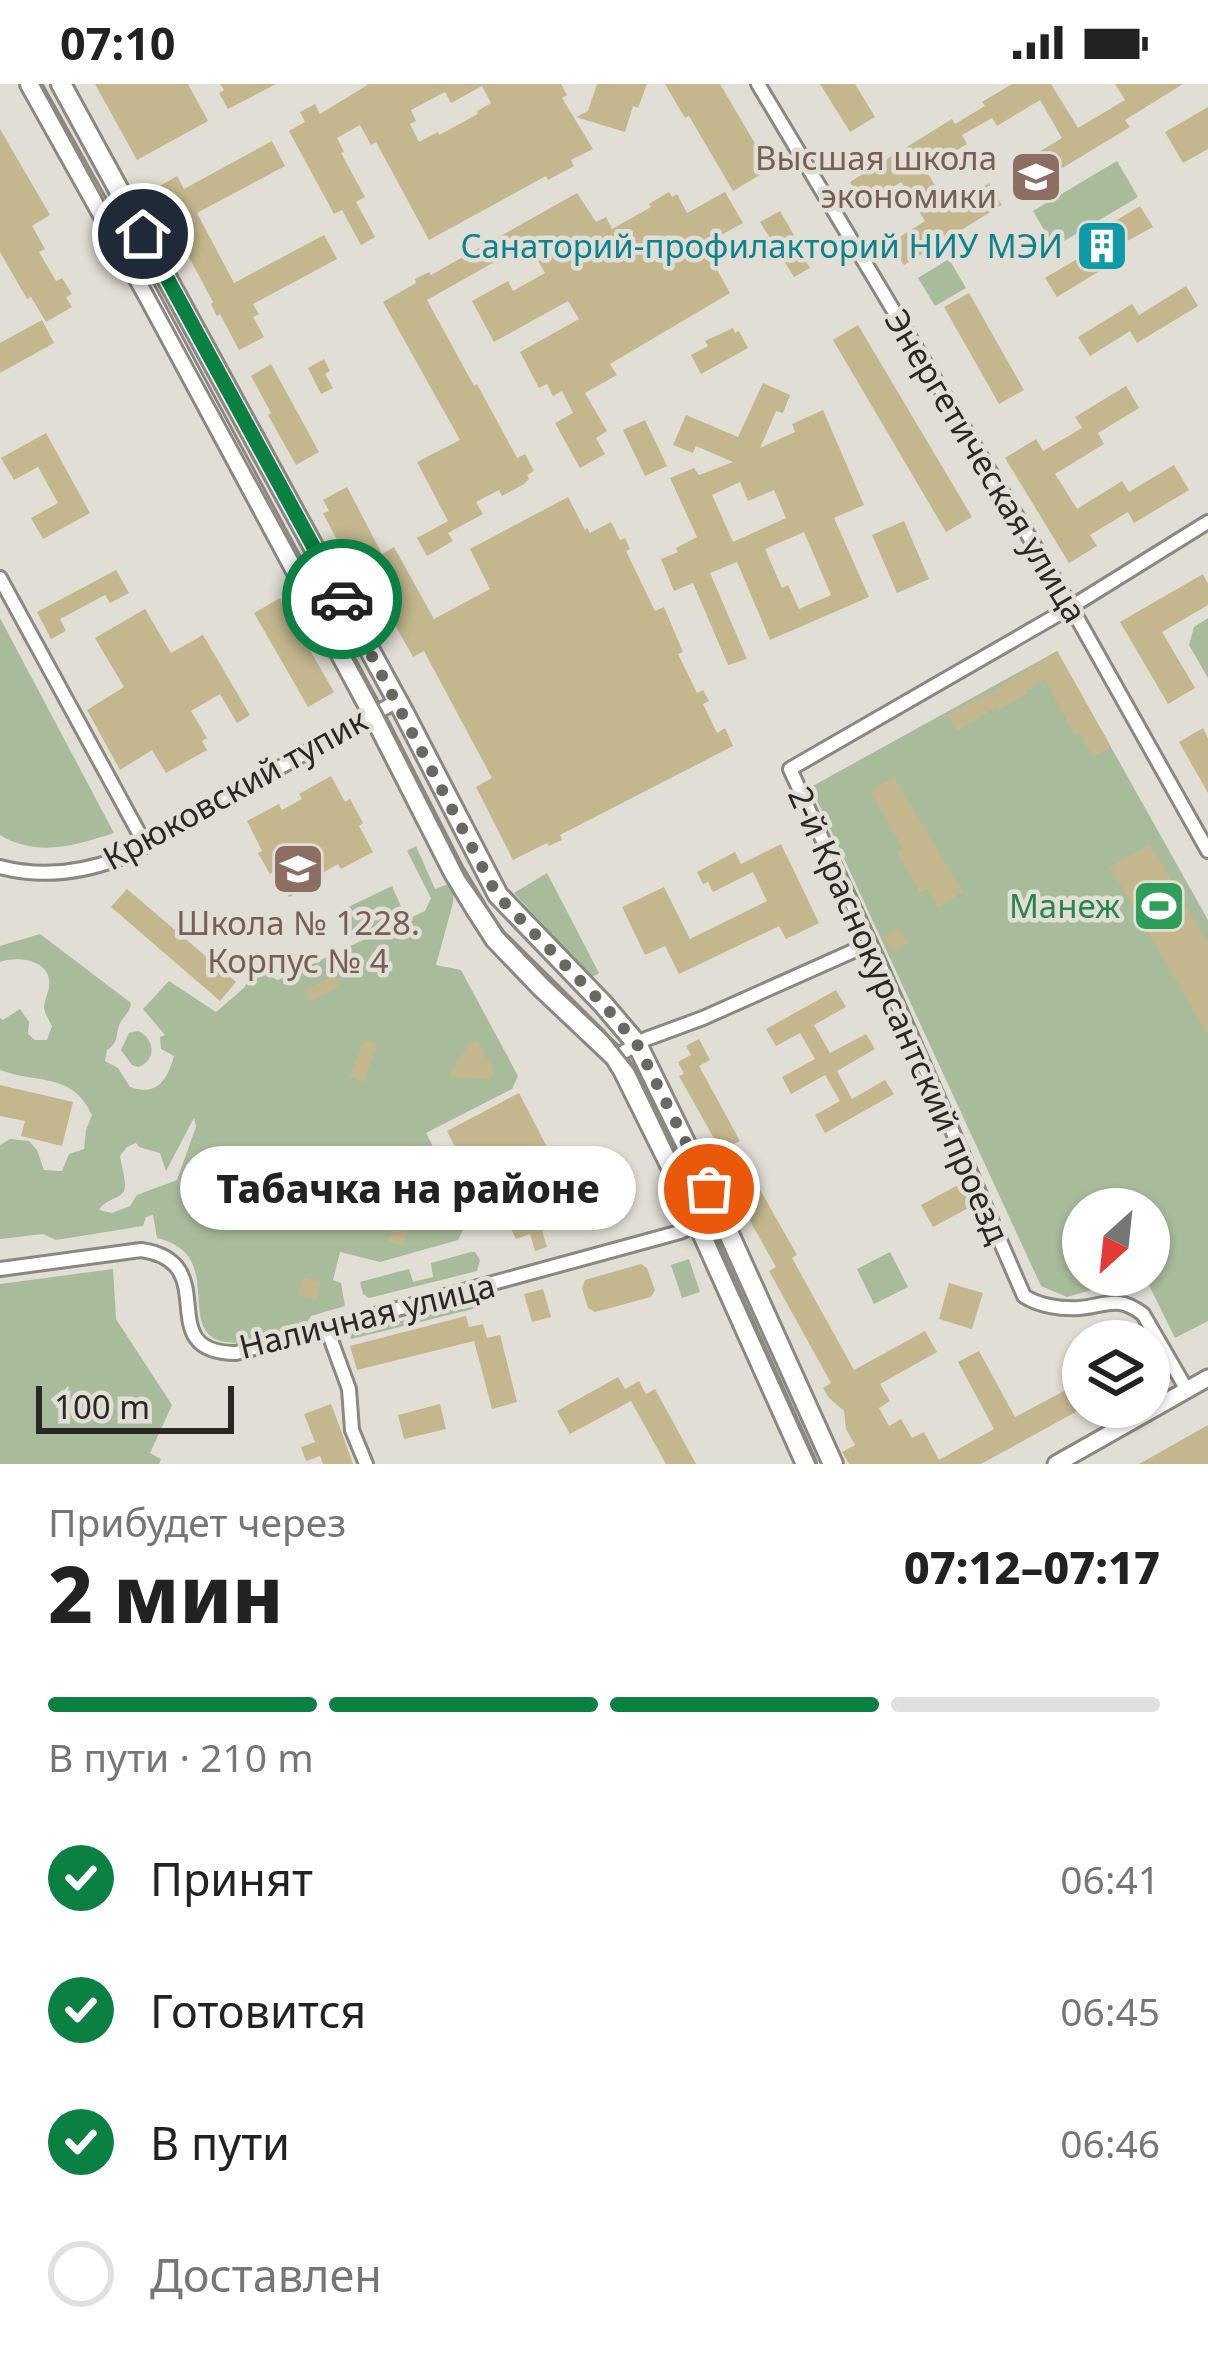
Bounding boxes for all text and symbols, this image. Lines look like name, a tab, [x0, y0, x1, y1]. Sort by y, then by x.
text: 07:10	[60, 12, 176, 73]
place label: Высшая школа экономики	[755, 135, 997, 218]
school or university icon: Высшая школа экономики	[1008, 149, 1064, 205]
pin	[92, 183, 194, 285]
icon: home	[110, 201, 176, 267]
building icon: Санаторий-профилакторий НИУ МЭИ	[1074, 218, 1130, 274]
place label: Санаторий-профилакторий НИУ МЭИ	[460, 223, 1063, 268]
street label: Энергетическая улица	[875, 301, 1098, 631]
courier	[282, 539, 402, 659]
icon: car	[309, 566, 375, 632]
street label: Крюковский тупик	[95, 697, 375, 880]
street label: 2-й Краснокурсантский проезд	[778, 779, 1021, 1250]
school or university icon: Школа № 1228. Корпус № 4	[270, 841, 326, 897]
sports icon: Манеж	[1131, 878, 1187, 934]
place label: Манеж	[1009, 883, 1120, 928]
place label: Школа № 1228. Корпус № 4	[176, 900, 420, 983]
pin	[658, 1138, 760, 1240]
callout: Табачка на районе	[181, 1147, 637, 1231]
icon: bag	[676, 1156, 742, 1222]
text: Табачка на районе	[216, 1161, 600, 1214]
north arrow	[1062, 1188, 1170, 1296]
map controls	[1062, 1188, 1170, 1428]
street label: Наличная улица	[234, 1262, 499, 1369]
button: layers	[1062, 1320, 1170, 1428]
scale bar	[36, 1380, 234, 1433]
text: 100 m	[54, 1384, 150, 1429]
text: Прибудет через	[48, 1495, 346, 1548]
text: 07:12–07:17	[904, 1536, 1160, 1597]
text: 2 мин	[48, 1540, 283, 1646]
text: В пути · 210 m	[48, 1730, 314, 1783]
icon: check	[48, 1845, 114, 1911]
text: Принят	[150, 1848, 313, 1909]
text: 06:41	[1060, 1852, 1160, 1905]
icon: check	[48, 1977, 114, 2043]
text: Готовится	[150, 1980, 366, 2041]
text: 06:45	[1060, 1984, 1160, 2037]
icon: check	[48, 2109, 114, 2175]
text: В пути	[150, 2112, 290, 2173]
text: 06:46	[1060, 2116, 1160, 2169]
text: Доставлен	[150, 2244, 382, 2305]

